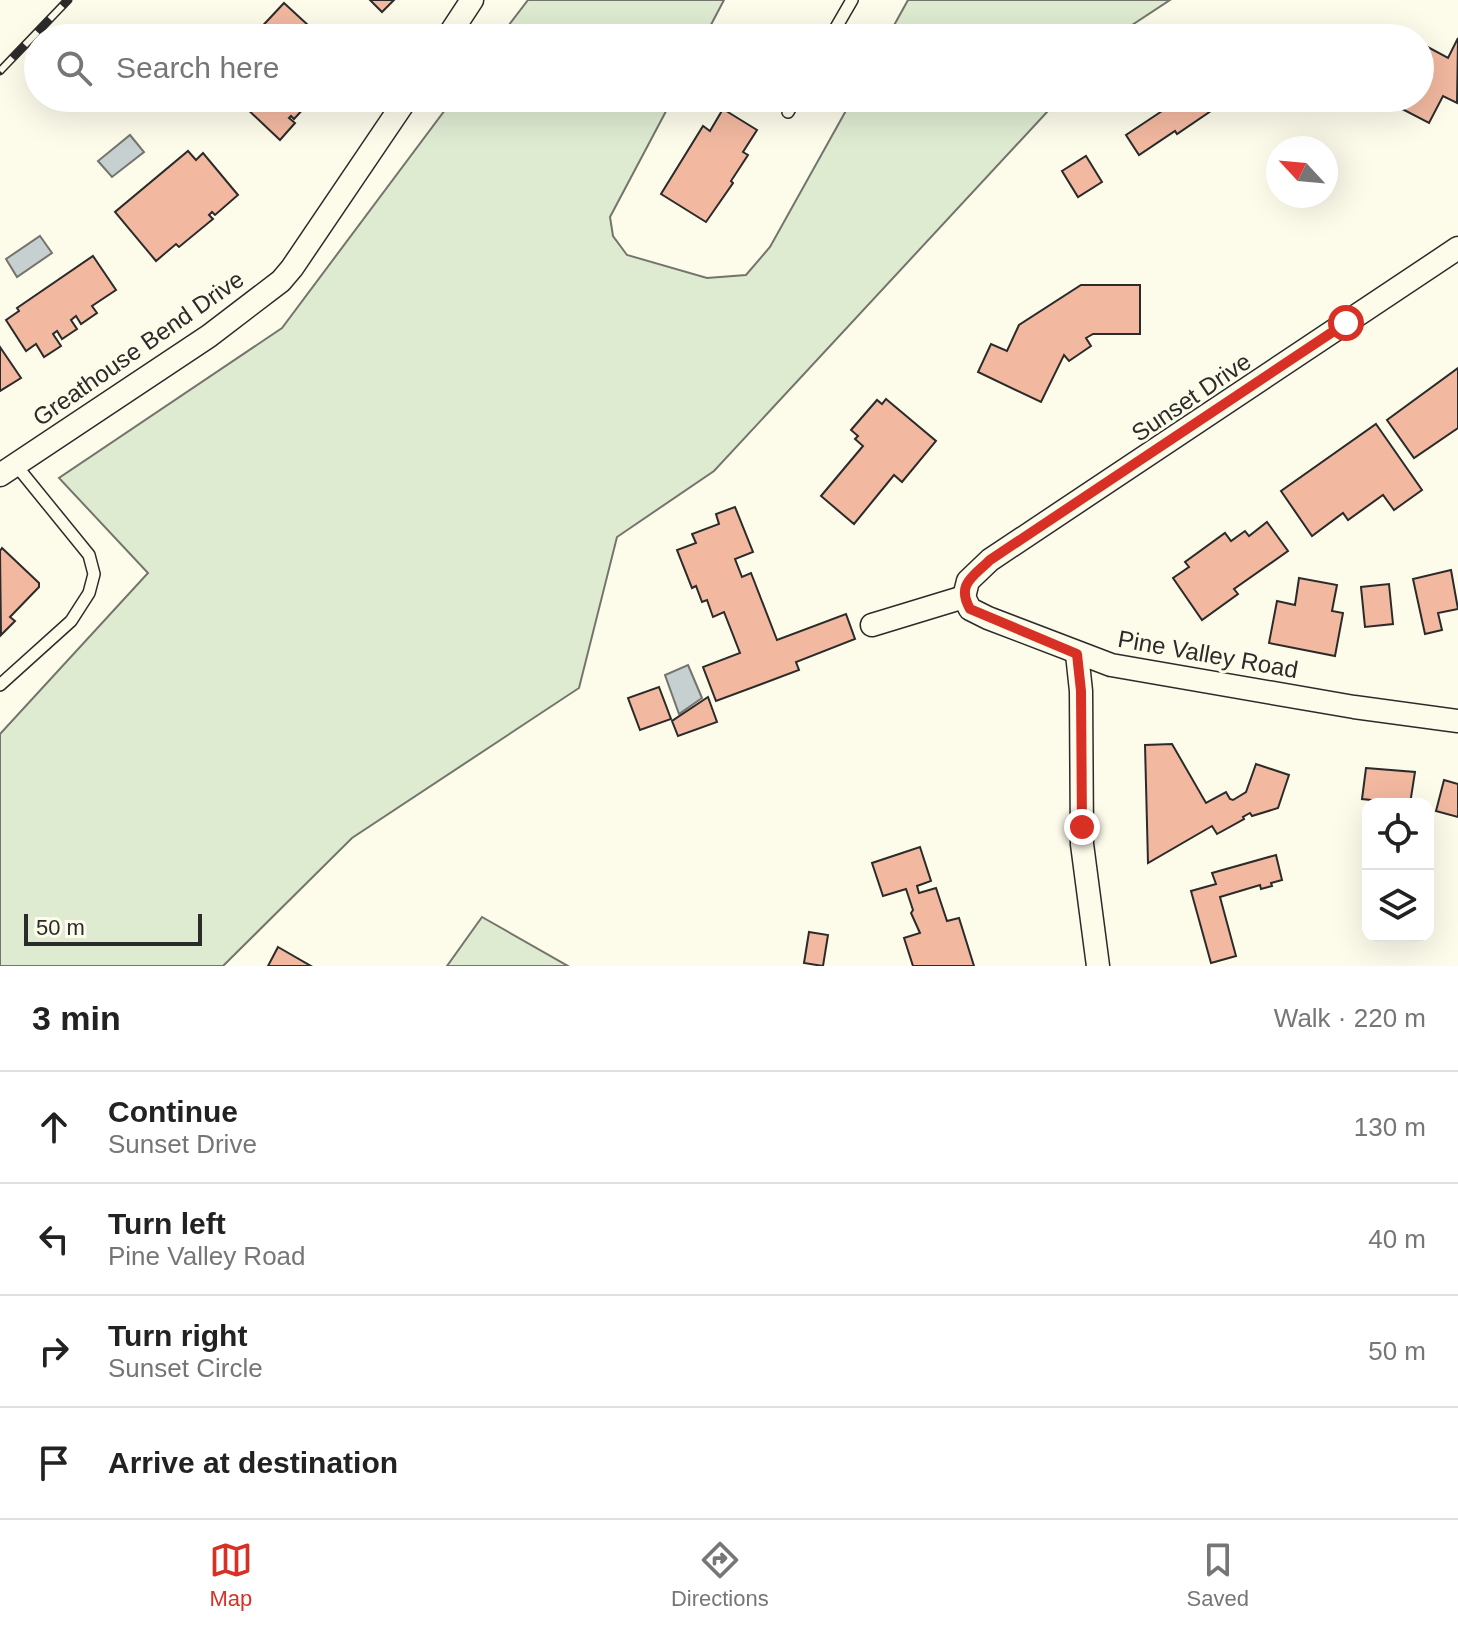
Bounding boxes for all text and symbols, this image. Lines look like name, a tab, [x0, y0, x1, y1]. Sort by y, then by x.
search box	[24, 24, 1434, 112]
icon: search	[52, 46, 96, 90]
text: Search here	[116, 51, 279, 84]
north arrow	[1266, 136, 1338, 208]
street label: Greathouse Bend Drive	[28, 265, 248, 431]
route start	[1328, 305, 1364, 341]
street label: Sunset Drive	[1126, 347, 1256, 447]
street label: Pine Valley Road	[1116, 625, 1300, 683]
map controls	[1362, 798, 1434, 942]
button: locate	[1362, 798, 1434, 870]
route end	[1064, 809, 1100, 845]
button: layers	[1362, 870, 1434, 942]
scale bar	[24, 910, 202, 946]
text: 50 m	[36, 915, 85, 940]
text: 3 min	[32, 999, 121, 1037]
text: Walk · 220 m	[1274, 1003, 1426, 1033]
text: Continue	[108, 1095, 238, 1128]
icon: ahead	[32, 1105, 76, 1149]
text: 130 m	[1354, 1112, 1426, 1142]
text: Sunset Drive	[108, 1129, 257, 1159]
text: Turn left	[108, 1207, 226, 1240]
icon: left	[32, 1217, 76, 1261]
text: 40 m	[1368, 1224, 1426, 1254]
text: Pine Valley Road	[108, 1241, 306, 1271]
text: Turn right	[108, 1319, 247, 1352]
icon: right	[32, 1329, 76, 1373]
text: 50 m	[1368, 1336, 1426, 1366]
text: Sunset Circle	[108, 1353, 263, 1383]
icon: arrive	[32, 1441, 76, 1485]
text: Arrive at destination	[108, 1446, 398, 1479]
tab: Map	[209, 1538, 253, 1612]
tab: Directions	[671, 1538, 769, 1612]
tab: Saved	[1187, 1538, 1249, 1612]

